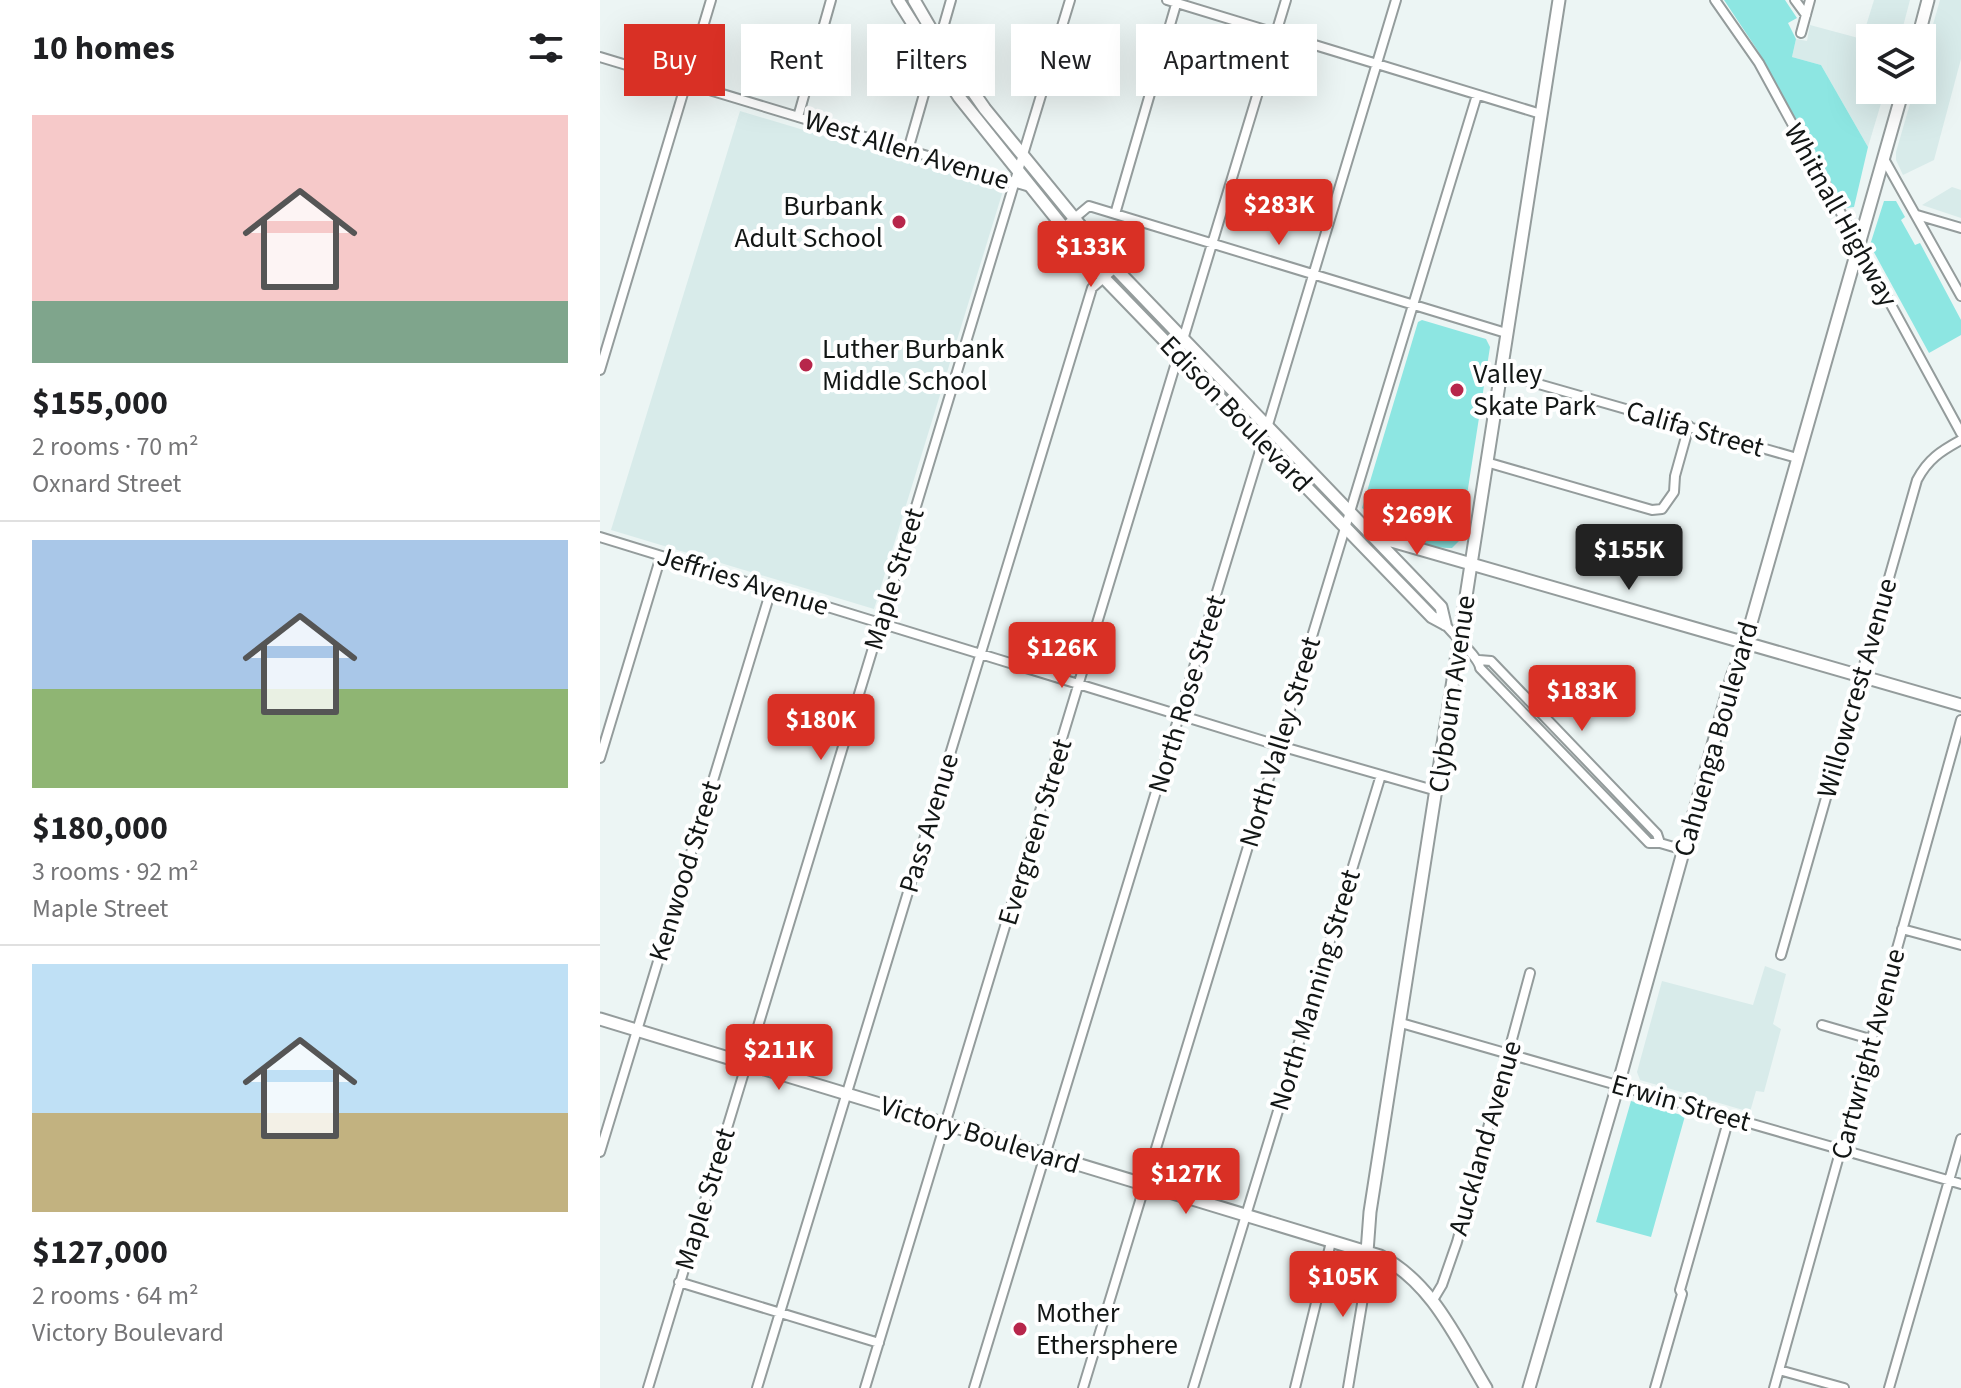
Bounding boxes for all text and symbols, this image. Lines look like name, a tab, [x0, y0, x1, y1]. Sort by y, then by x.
text: 10 homes	[32, 24, 175, 73]
chip: Buy	[624, 24, 725, 96]
chip: Rent	[741, 24, 851, 96]
chip: Filters	[867, 24, 995, 96]
chip: New	[1011, 24, 1120, 96]
chip: Apartment	[1136, 24, 1317, 96]
map controls	[1856, 24, 1936, 104]
button: layers	[1856, 24, 1936, 104]
icon: filters	[524, 26, 568, 70]
street label: West Allen Avenue	[799, 100, 1015, 200]
street label: Whitnall Highway	[1774, 116, 1908, 314]
icon: home	[228, 167, 372, 311]
pin: $283K	[1223, 179, 1335, 247]
place label: Burbank Adult School	[734, 186, 883, 258]
text: $283K	[1244, 186, 1314, 223]
marker: Burbank Adult School	[890, 213, 908, 231]
pin: $133K	[1035, 221, 1147, 289]
text: $133K	[1056, 228, 1126, 265]
street label: Edison Boulevard	[1151, 327, 1321, 501]
place label: Luther Burbank Middle School	[822, 329, 1004, 401]
place label: Valley Skate Park	[1473, 354, 1596, 426]
marker: Luther Burbank Middle School	[797, 356, 815, 374]
text: $155,000	[32, 379, 168, 428]
marker: Valley Skate Park	[1448, 381, 1466, 399]
street label: Califa Street	[1621, 390, 1769, 468]
text: 2 rooms · 70 m²	[32, 428, 199, 465]
text: Oxnard Street	[32, 465, 181, 502]
pin: $269K	[1361, 489, 1473, 557]
text: $269K	[1382, 496, 1452, 533]
street label: Maple Street	[853, 502, 935, 655]
pin: $155K	[1573, 524, 1685, 592]
text: $155K	[1594, 531, 1664, 568]
street label: Jeffries Avenue	[652, 536, 834, 626]
street label: Willowcrest Avenue	[1807, 573, 1907, 803]
street label: North Rose Street	[1138, 589, 1236, 798]
icon: home	[228, 592, 372, 736]
street label: Clybourn Avenue	[1418, 593, 1486, 795]
street label: Cahuenga Boulevard	[1663, 617, 1769, 861]
pin: $126K	[1006, 622, 1118, 690]
text: $126K	[1027, 629, 1097, 666]
street label: North Valley Street	[1229, 631, 1331, 852]
pin: $183K	[1526, 665, 1638, 733]
text: $183K	[1547, 672, 1617, 709]
pin: $180K	[765, 694, 877, 762]
text: $180K	[786, 701, 856, 738]
street label: Evergreen Street	[988, 733, 1083, 930]
street label: Pass Avenue	[889, 748, 969, 898]
street label: Kenwood Street	[639, 775, 732, 966]
text: $180,000	[32, 804, 168, 853]
text: 3 rooms · 92 m²	[32, 853, 199, 890]
street label: North Manning Street	[1259, 864, 1371, 1116]
text: Maple Street	[32, 890, 168, 927]
street label: Cartwright Avenue	[1821, 944, 1915, 1164]
icon: home	[228, 1016, 372, 1160]
pin: $211K	[723, 1024, 835, 1092]
text: $211K	[744, 1031, 814, 1068]
street label: Auckland Avenue	[1438, 1036, 1532, 1240]
street label: Erwin Street	[1607, 1064, 1756, 1142]
street label: Victory Boulevard	[875, 1086, 1085, 1184]
street label: Maple Street	[664, 1122, 746, 1275]
pin: $127K	[1130, 1148, 1242, 1216]
text: $127K	[1151, 1155, 1221, 1192]
text: $127,000	[32, 1228, 168, 1277]
pin: $105K	[1287, 1251, 1399, 1319]
text: $105K	[1308, 1258, 1378, 1295]
text: 2 rooms · 64 m²	[32, 1277, 199, 1314]
place label: Mother Ethersphere	[1036, 1293, 1178, 1365]
text: Victory Boulevard	[32, 1314, 224, 1351]
marker: Mother Ethersphere	[1011, 1320, 1029, 1338]

